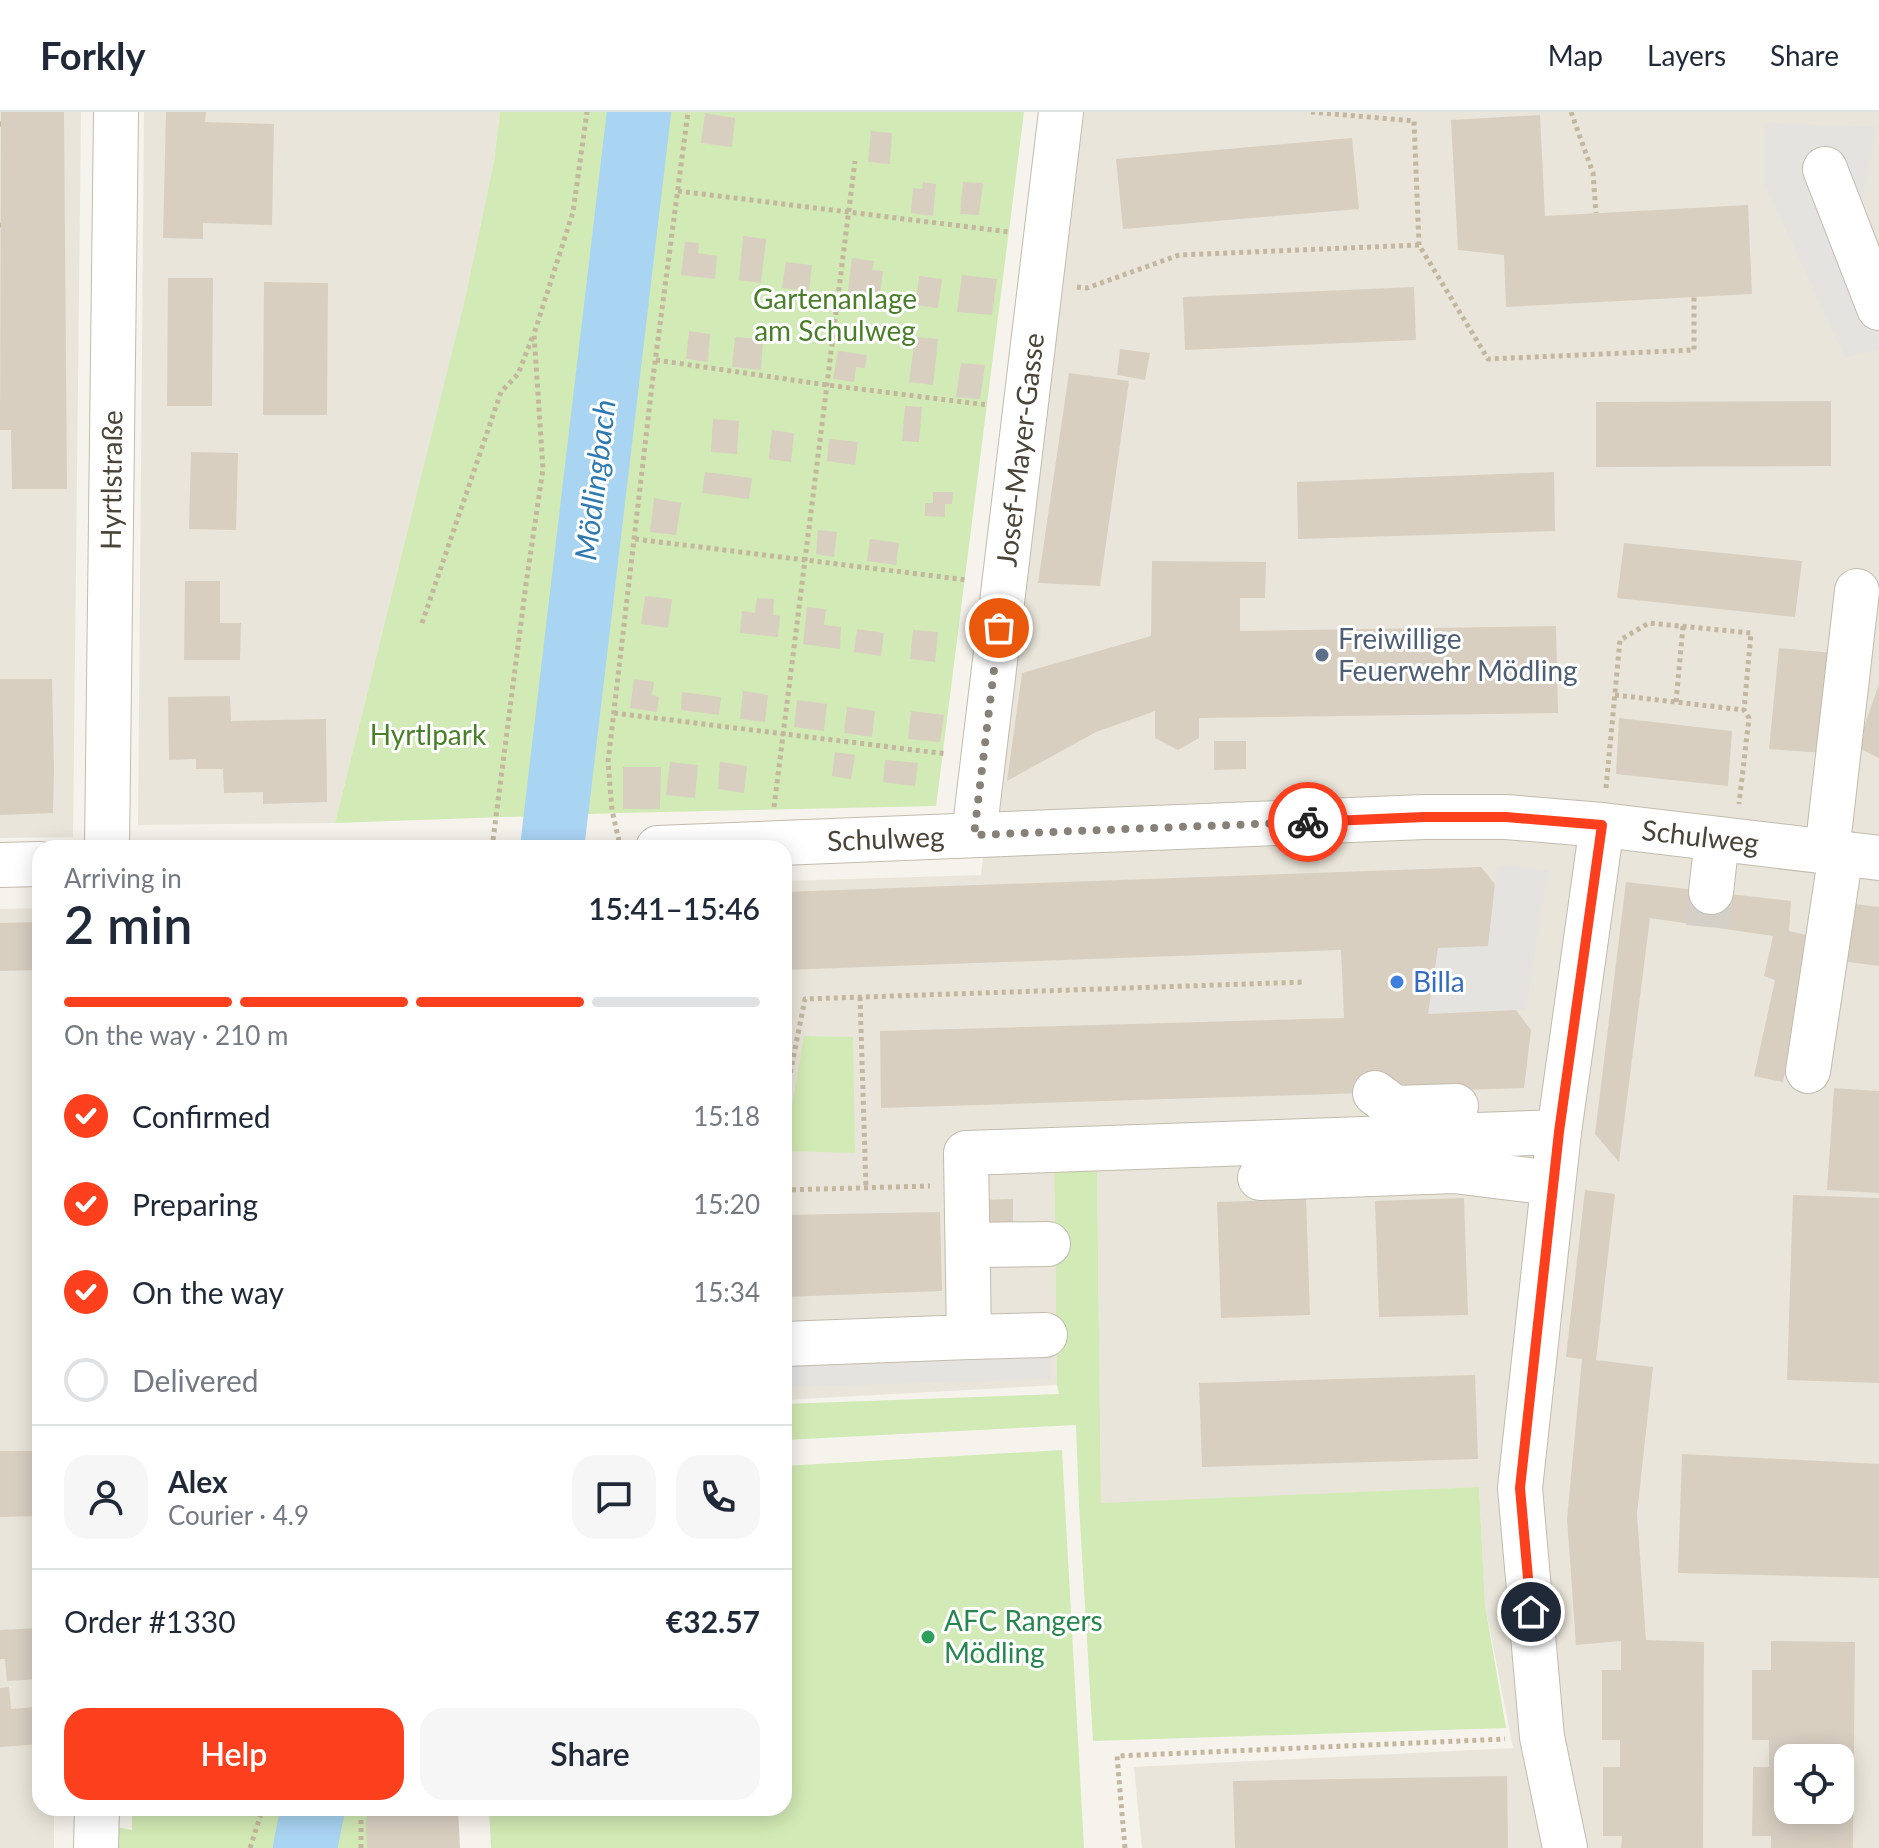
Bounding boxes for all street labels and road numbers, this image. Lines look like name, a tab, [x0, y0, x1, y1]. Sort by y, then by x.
street label: Josef-Mayer-Gasse	[988, 331, 1050, 568]
street label: Hyrtlstraße	[93, 410, 128, 550]
street label: Schulweg	[1640, 812, 1761, 860]
street label: Schulweg	[826, 818, 945, 857]

